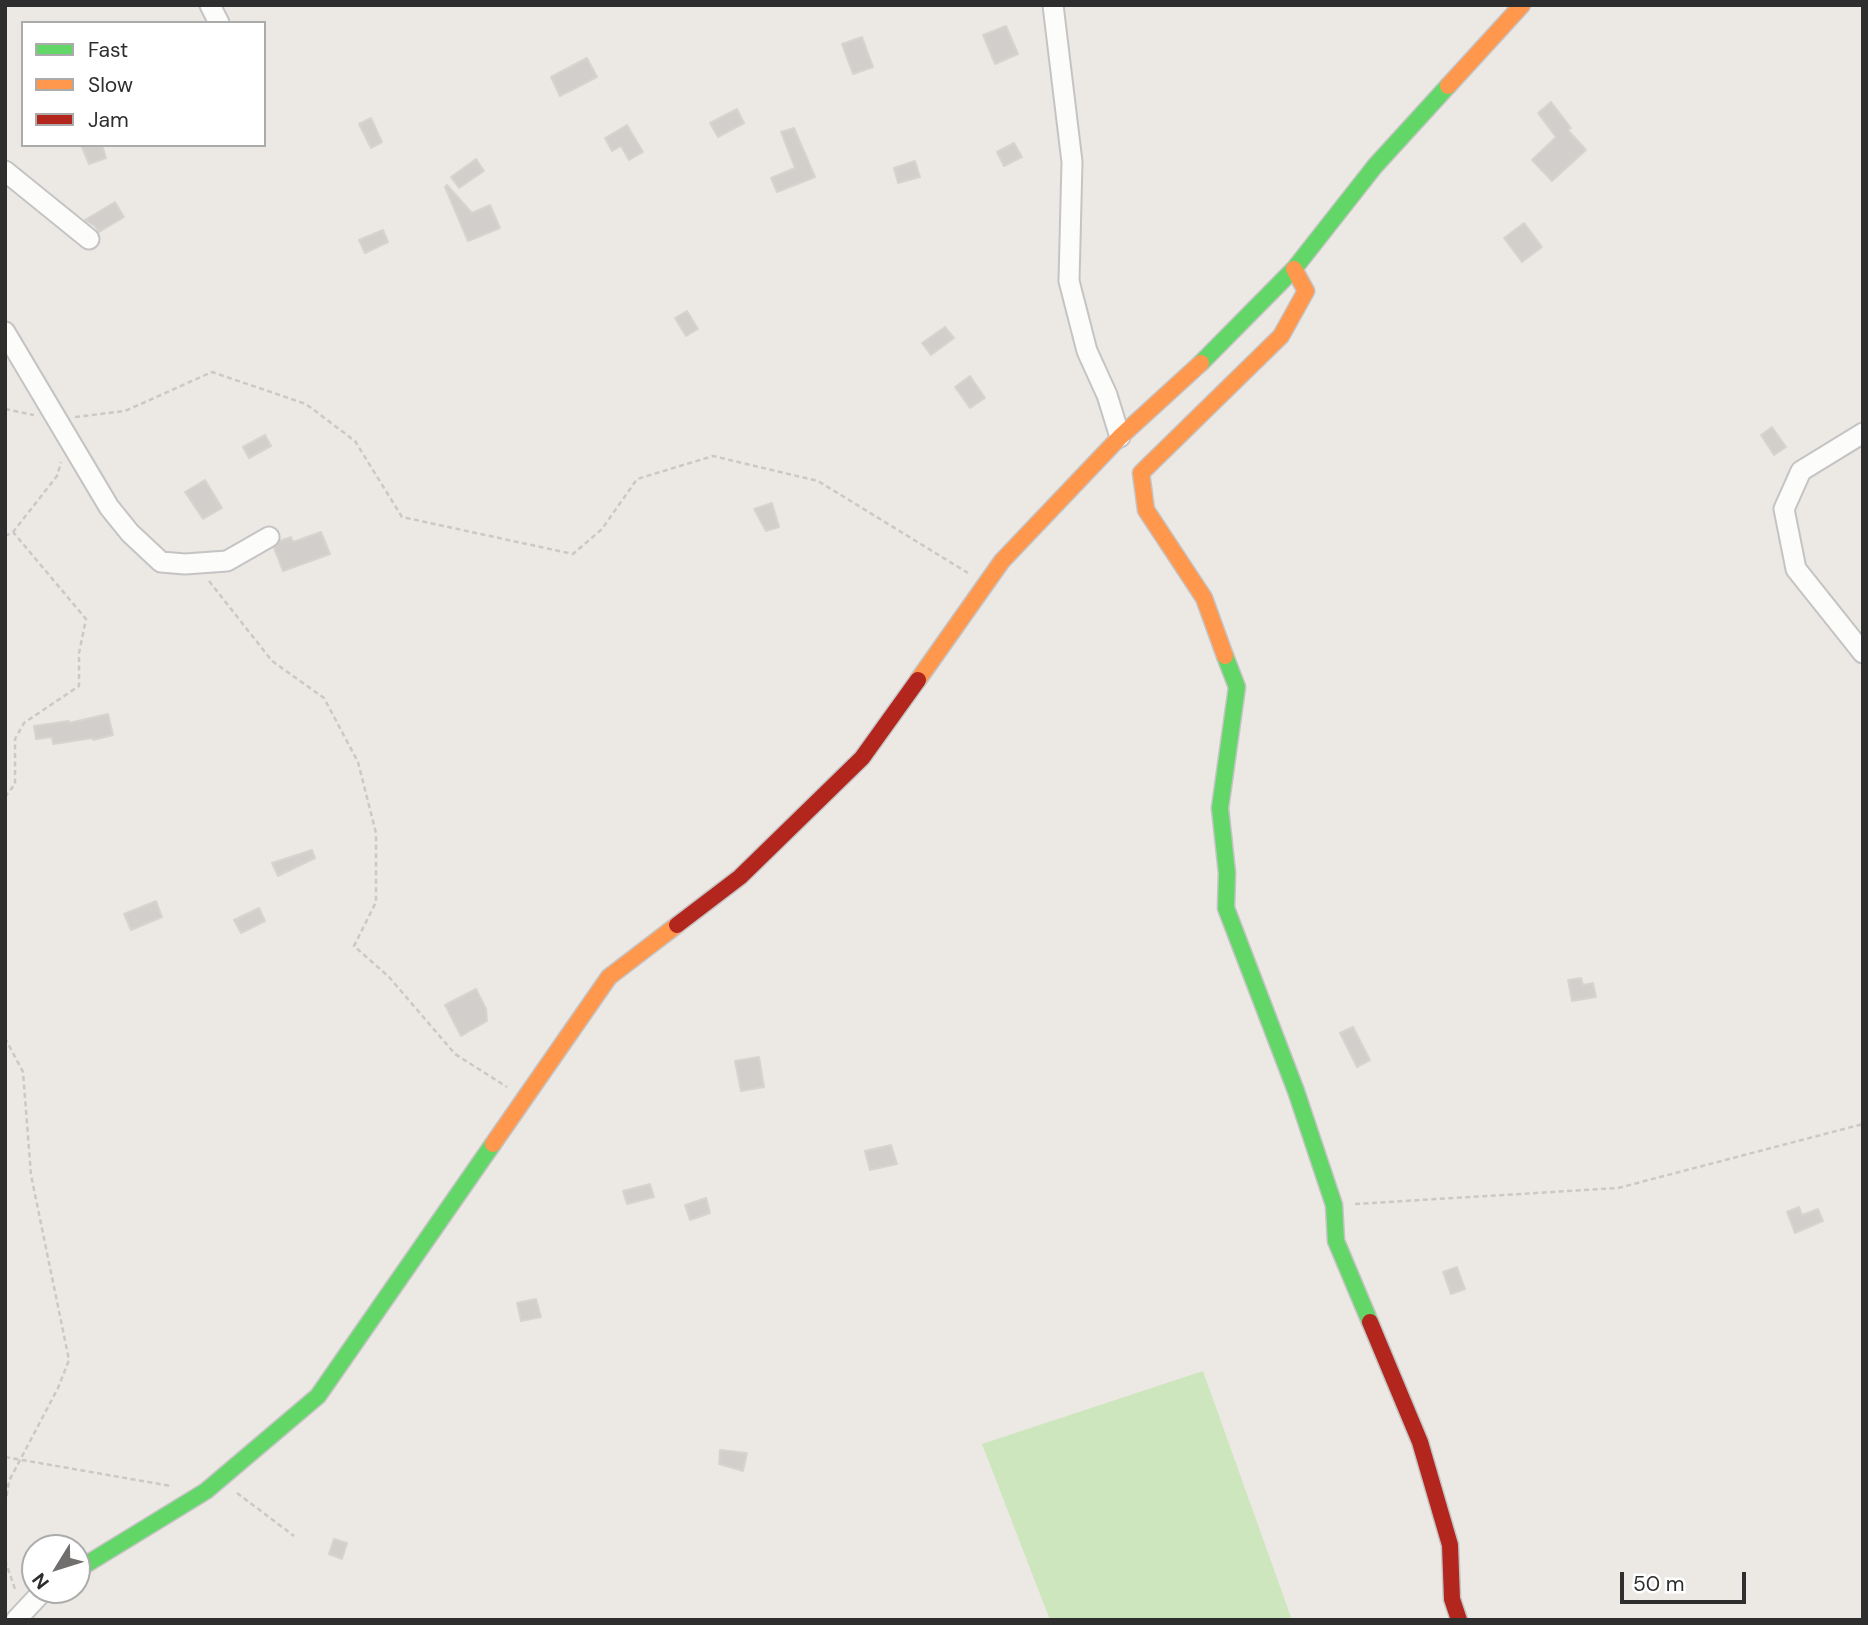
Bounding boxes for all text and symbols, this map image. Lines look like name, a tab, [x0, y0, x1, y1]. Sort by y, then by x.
legend	[21, 21, 266, 147]
text: Fast	[88, 36, 128, 64]
text: Slow	[88, 71, 133, 99]
text: Jam	[88, 106, 129, 134]
north arrow	[21, 1534, 91, 1604]
scale bar	[1623, 1558, 1749, 1602]
text: N	[27, 1568, 55, 1594]
text: 50 m	[1633, 1570, 1684, 1598]

